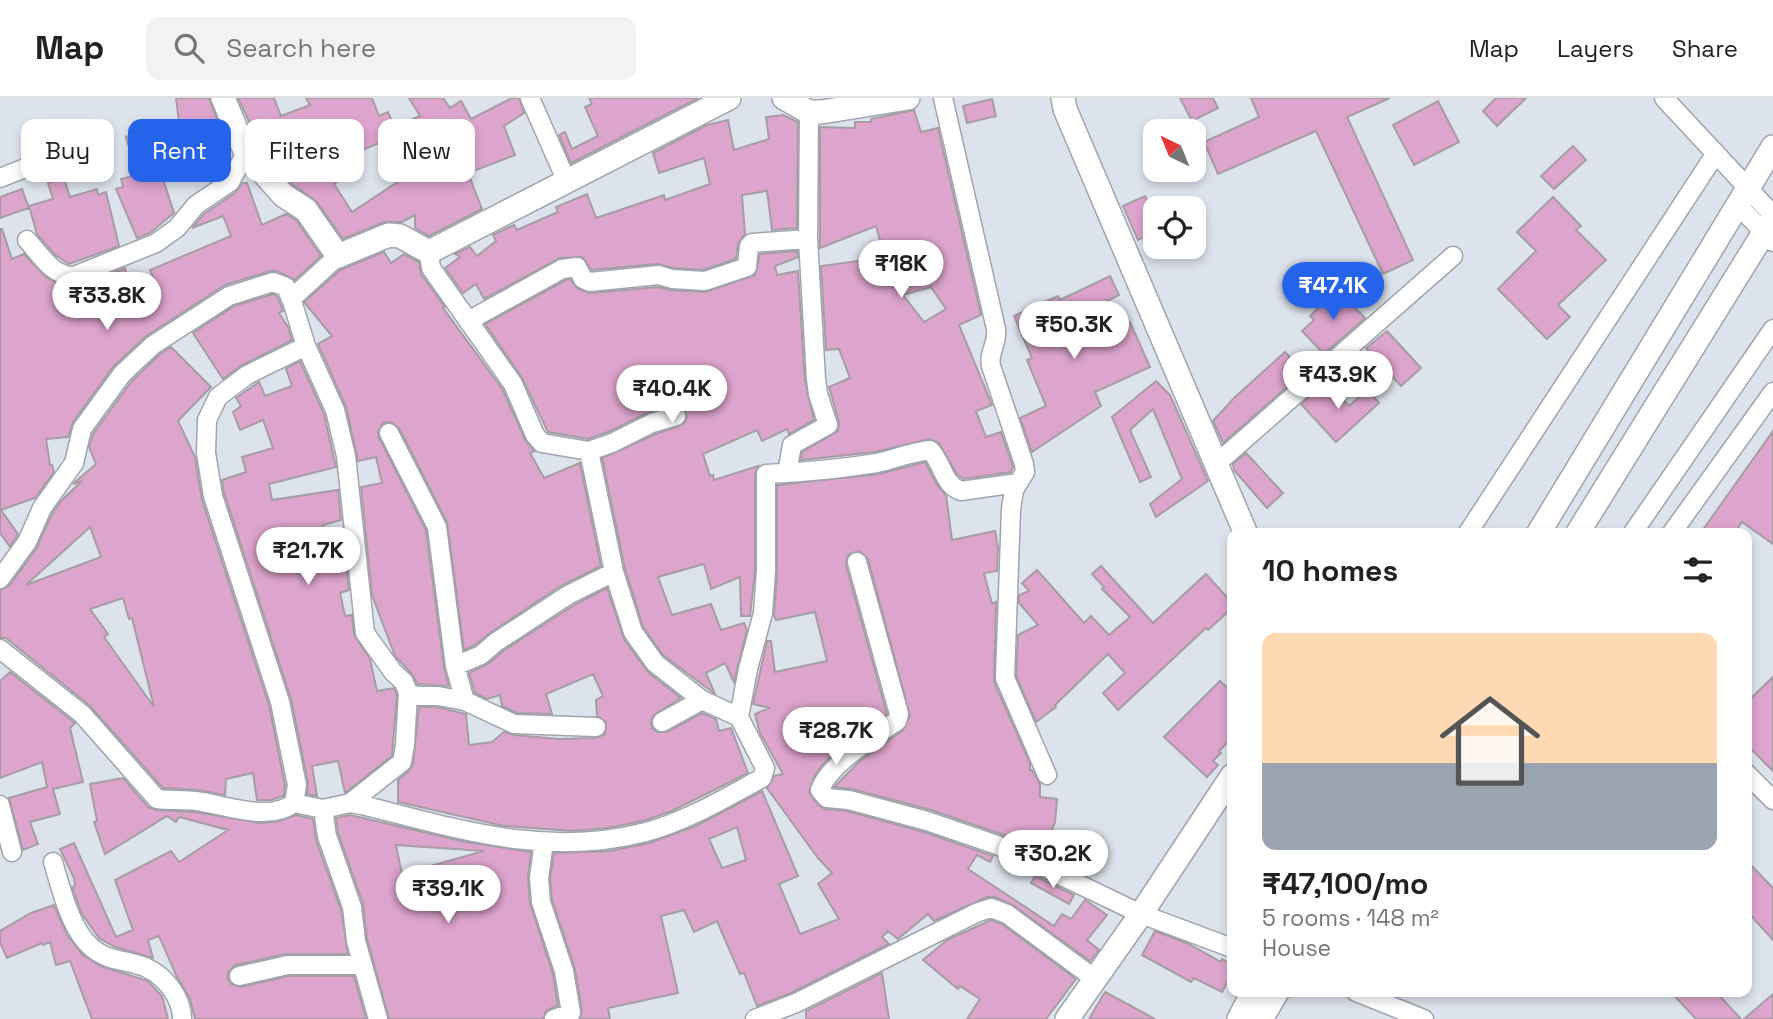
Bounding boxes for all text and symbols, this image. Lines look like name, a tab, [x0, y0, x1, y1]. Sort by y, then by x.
search box	[146, 17, 636, 80]
text: Map	[35, 27, 104, 69]
icon: search	[170, 29, 208, 67]
text: Search here	[226, 31, 376, 65]
text: Map	[1469, 33, 1519, 64]
text: Layers	[1557, 33, 1634, 64]
text: Share	[1672, 33, 1738, 64]
chip: Buy	[21, 119, 114, 182]
chip: Rent	[128, 119, 231, 182]
chip: Filters	[245, 119, 364, 182]
chip: New	[378, 119, 475, 182]
north arrow	[1143, 119, 1206, 182]
map controls	[1143, 119, 1206, 259]
button: locate	[1143, 196, 1206, 259]
pin: ₹18K	[860, 240, 942, 300]
text: ₹18K	[875, 248, 927, 278]
pin: ₹47.1K	[1276, 262, 1390, 322]
text: ₹47.1K	[1298, 270, 1368, 300]
pin: ₹33.8K	[50, 272, 164, 332]
text: ₹33.8K	[68, 280, 146, 310]
pin: ₹50.3K	[1017, 302, 1131, 361]
text: ₹50.3K	[1035, 309, 1113, 339]
pin: ₹43.9K	[1281, 352, 1395, 411]
text: ₹43.9K	[1299, 359, 1377, 389]
pin: ₹40.4K	[615, 366, 729, 425]
text: ₹40.4K	[632, 373, 712, 403]
pin: ₹21.7K	[251, 528, 365, 587]
text: ₹21.7K	[272, 535, 344, 565]
text: 10 homes	[1262, 551, 1398, 590]
icon: filters	[1679, 551, 1717, 589]
icon: home	[1427, 678, 1553, 804]
pin: ₹28.7K	[779, 708, 893, 767]
text: ₹28.7K	[799, 715, 873, 745]
pin: ₹30.2K	[996, 830, 1110, 890]
text: ₹30.2K	[1014, 838, 1092, 868]
text: ₹47,100/mo	[1262, 864, 1428, 903]
pin: ₹39.1K	[391, 866, 505, 925]
text: ₹39.1K	[412, 873, 484, 903]
text: 5 rooms · 148 m²	[1262, 903, 1439, 933]
text: House	[1262, 933, 1331, 963]

